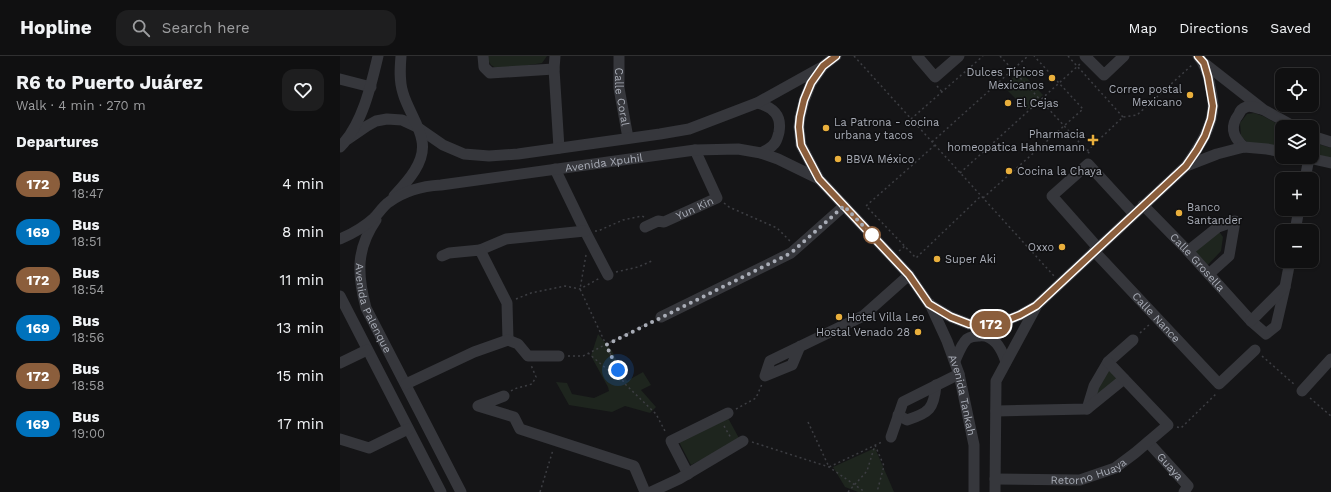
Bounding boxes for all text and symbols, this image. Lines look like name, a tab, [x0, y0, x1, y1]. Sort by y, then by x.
search box	[116, 10, 396, 46]
text: Hopline	[20, 16, 92, 39]
icon: search	[130, 17, 152, 39]
text: Search here	[162, 19, 250, 37]
text: Map	[1129, 20, 1157, 36]
text: Directions	[1179, 20, 1248, 36]
text: Saved	[1270, 20, 1311, 36]
place label: Dulces Típicos Mexicanos	[966, 66, 1044, 92]
street label: Calle Coral	[612, 68, 632, 128]
map controls	[1275, 68, 1319, 268]
button: locate	[1275, 68, 1319, 112]
button: heart	[282, 69, 324, 111]
text: R6 to Puerto Juárez	[16, 71, 203, 94]
marker: Dulces Típicos Mexicanos	[1047, 73, 1057, 83]
place label: Correo postal Mexicano	[1109, 83, 1183, 109]
marker: Correo postal Mexicano	[1185, 90, 1195, 100]
place label: El Cejas	[1016, 97, 1059, 110]
text: Walk · 4 min · 270 m	[16, 98, 146, 113]
marker: El Cejas	[1003, 98, 1013, 108]
place label: La Patrona - cocina urbana y tacos	[834, 116, 939, 142]
button: layers	[1275, 120, 1319, 164]
marker: La Patrona - cocina urbana y tacos	[821, 123, 831, 133]
place label: Pharmacia homeopatica Hahnemann	[947, 128, 1085, 154]
text: Departures	[16, 133, 99, 151]
marker: Pharmacia homeopatica Hahnemann	[1088, 135, 1098, 145]
street label: Avenida Xpuhil	[564, 151, 644, 175]
place label: BBVA México	[846, 153, 914, 166]
marker: BBVA México	[833, 154, 843, 164]
place label: Cocina la Chaya	[1017, 165, 1102, 178]
marker: Cocina la Chaya	[1004, 166, 1014, 176]
text: Bus	[72, 168, 100, 186]
button: +	[1275, 172, 1319, 216]
text: 4 min	[282, 175, 324, 193]
text: 172	[27, 176, 49, 192]
text: 18:47	[72, 186, 104, 201]
street label: Yun Kin	[674, 194, 716, 223]
place label: Banco Santander	[1187, 201, 1243, 227]
marker: Banco Santander	[1174, 208, 1184, 218]
text: Bus	[72, 216, 100, 234]
text: 8 min	[282, 223, 324, 241]
text: 169	[26, 224, 50, 240]
button: −	[1275, 224, 1319, 268]
unlabelled marker	[863, 226, 881, 244]
street label: Calle Grosella	[1167, 231, 1227, 294]
text: 18:51	[72, 234, 102, 249]
place label: Oxxo	[1028, 241, 1054, 254]
marker: Oxxo	[1057, 242, 1067, 252]
place label: Super Aki	[945, 253, 996, 266]
marker: Super Aki	[932, 254, 942, 264]
street label: Avenida Palenque	[353, 263, 394, 355]
text: Bus	[72, 264, 100, 282]
text: 11 min	[280, 271, 324, 289]
text: 172	[27, 272, 49, 288]
text: 18:54	[72, 282, 104, 297]
street label: Calle Nance	[1129, 290, 1183, 346]
place label: Hotel Villa Leo	[847, 311, 925, 324]
line badge: 172	[968, 311, 1014, 337]
text: Bus	[72, 312, 100, 330]
marker: Hotel Villa Leo	[834, 312, 844, 322]
text: 172	[980, 316, 1002, 332]
text: 13 min	[277, 319, 324, 337]
text: 169	[26, 320, 50, 336]
place label: Hostal Venado 28	[816, 326, 910, 339]
marker: Hostal Venado 28	[913, 327, 923, 337]
text: 18:56	[72, 330, 104, 345]
street label: Avenida Tankah	[945, 353, 978, 437]
text: Bus	[72, 360, 100, 378]
your location	[608, 360, 628, 380]
text: 15 min	[277, 367, 324, 385]
text: 172	[27, 368, 49, 384]
text: 18:58	[72, 378, 105, 393]
text: Bus	[72, 408, 100, 426]
text: 17 min	[277, 415, 324, 433]
text: 169	[26, 416, 50, 432]
text: 19:00	[72, 426, 105, 441]
street label: Guaya	[1154, 450, 1186, 483]
street label: Retorno Huaya	[1051, 456, 1129, 487]

